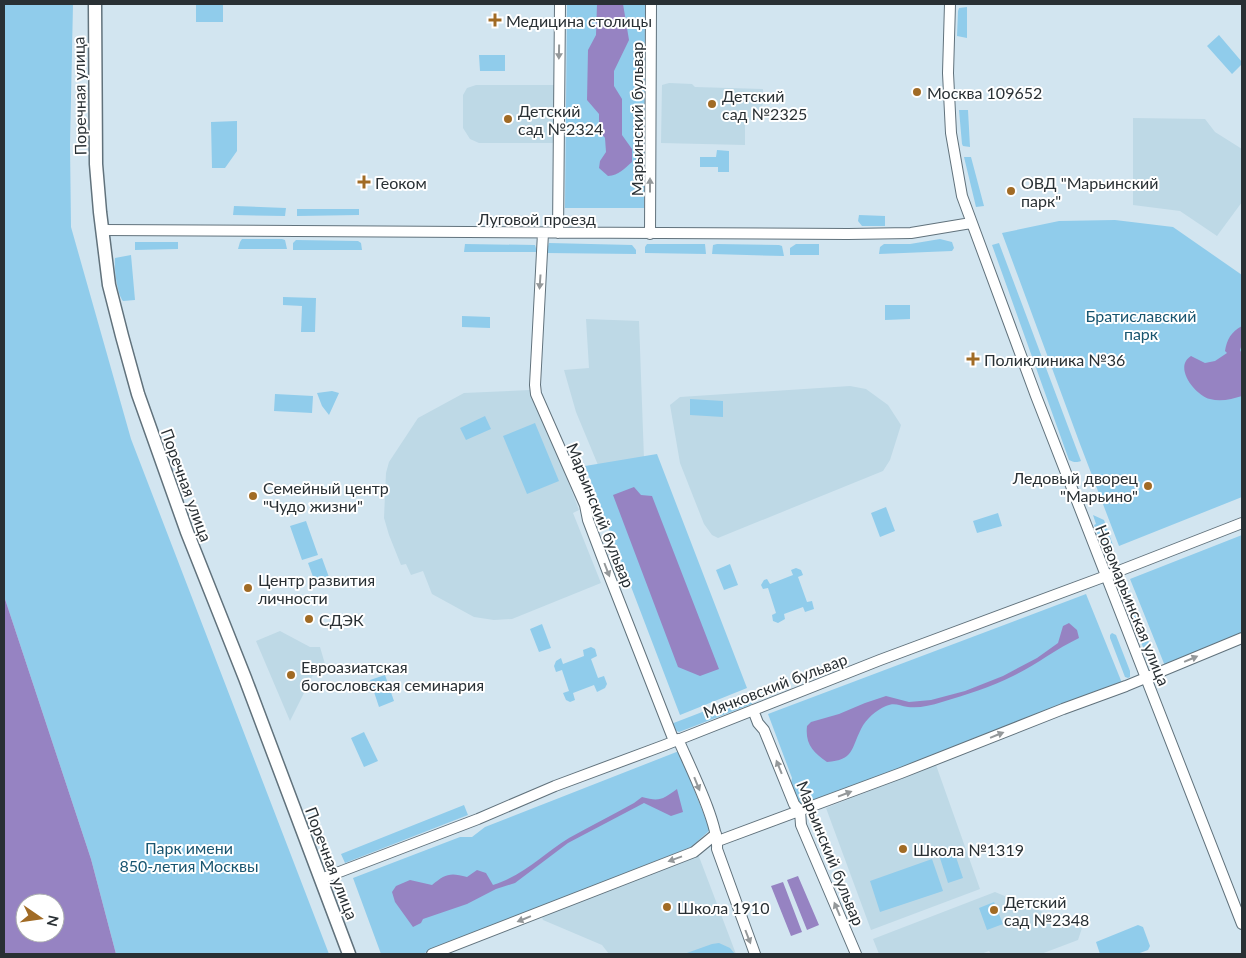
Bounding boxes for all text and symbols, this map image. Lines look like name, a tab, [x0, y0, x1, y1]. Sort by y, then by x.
place label: Медицина столицы	[506, 11, 652, 30]
marker: Медицина столицы	[488, 13, 502, 27]
street label: Поречная улица	[68, 36, 90, 156]
street label: Марьинский бульвар	[627, 42, 646, 196]
one-way arrow	[555, 45, 563, 61]
place label: Москва 109652	[927, 83, 1042, 102]
place label: Детский сад №2325	[722, 86, 807, 123]
marker: Москва 109652	[911, 86, 923, 98]
marker: Детский сад №2325	[706, 98, 718, 110]
place label: Детский сад №2324	[518, 101, 603, 138]
marker: Детский сад №2324	[502, 113, 514, 125]
place label: Геоком	[375, 173, 427, 192]
place label: ОВД "Марьинский парк"	[1021, 173, 1158, 210]
marker: Геоком	[357, 175, 371, 189]
one-way arrow	[646, 177, 654, 193]
marker: ОВД "Марьинский парк"	[1005, 185, 1017, 197]
street label: Луговой проезд	[477, 209, 596, 228]
one-way arrow	[536, 274, 544, 290]
park label: Братиславский парк	[1085, 306, 1197, 343]
place label: Поликлиника №36	[984, 350, 1125, 369]
marker: Поликлиника №36	[966, 352, 980, 366]
street label: Поречная улица	[158, 426, 216, 544]
street label: Марьинский бульвар	[563, 440, 639, 590]
place label: Ледовый дворец "Марьино"	[1012, 468, 1138, 505]
place label: Семейный центр "Чудо жизни"	[263, 478, 389, 515]
marker: Ледовый дворец "Марьино"	[1142, 480, 1154, 492]
marker: Семейный центр "Чудо жизни"	[247, 490, 259, 502]
street label: Новомарьинская улица	[1092, 522, 1174, 688]
one-way arrow	[603, 563, 611, 578]
place label: Центр развития личности	[258, 570, 375, 607]
marker: Центр развития личности	[242, 582, 254, 594]
place label: СДЭК	[319, 610, 364, 629]
marker: СДЭК	[303, 613, 315, 625]
street label: Мячковский бульвар	[700, 649, 850, 721]
one-way arrow	[1184, 655, 1198, 663]
place label: Евроазиатская богословская семинария	[301, 657, 484, 694]
marker: Евроазиатская богословская семинария	[285, 669, 297, 681]
one-way arrow	[989, 731, 1004, 738]
one-way arrow	[775, 759, 783, 774]
one-way arrow	[693, 777, 701, 792]
street label: Марьинский бульвар	[793, 778, 869, 928]
one-way arrow	[838, 790, 853, 798]
street label: Поречная улица	[302, 804, 362, 922]
park label: Парк имени 850-летия Москвы	[119, 838, 259, 875]
place label: Школа №1319	[913, 840, 1024, 859]
marker: Школа №1319	[897, 843, 909, 855]
one-way arrow	[667, 855, 682, 863]
place label: Детский сад №2348	[1004, 892, 1089, 929]
north arrow	[15, 893, 65, 943]
place label: Школа 1910	[677, 898, 769, 917]
marker: Школа 1910	[661, 901, 673, 913]
one-way arrow	[833, 902, 841, 916]
marker: Детский сад №2348	[988, 904, 1000, 916]
text: N	[44, 914, 63, 928]
one-way arrow	[516, 915, 531, 923]
one-way arrow	[744, 930, 752, 945]

